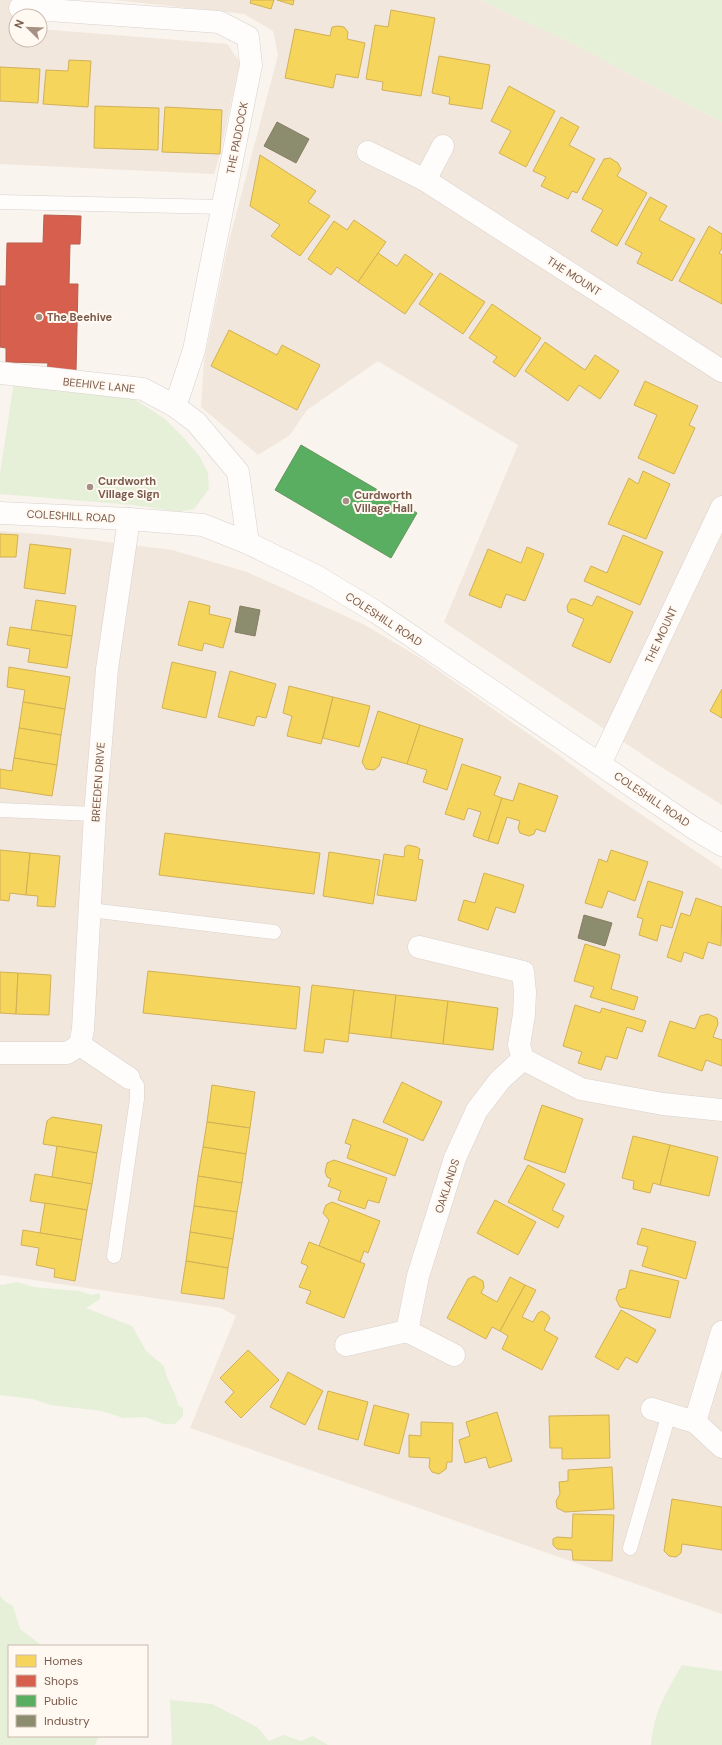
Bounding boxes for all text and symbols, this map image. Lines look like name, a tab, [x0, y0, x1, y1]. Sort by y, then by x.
north arrow	[8, 8, 48, 48]
text: N	[11, 18, 27, 31]
street label: THE PADDOCK	[223, 100, 251, 175]
street label: THE MOUNT	[544, 253, 604, 299]
place label: The Beehive	[47, 310, 113, 324]
marker: The Beehive	[34, 312, 44, 322]
street label: BEEHIVE LANE	[62, 374, 136, 396]
place label: Curdworth Village Sign	[98, 474, 160, 501]
marker: Curdworth Village Sign	[85, 482, 95, 492]
place label: Curdworth Village Hall	[354, 488, 413, 515]
marker: Curdworth Village Hall	[341, 496, 351, 506]
street label: COLESHILL ROAD	[26, 507, 116, 525]
street label: COLESHILL ROAD	[343, 589, 425, 649]
street label: THE MOUNT	[642, 604, 680, 666]
street label: BREEDEN DRIVE	[88, 742, 108, 822]
street label: COLESHILL ROAD	[611, 768, 693, 830]
street label: OAKLANDS	[432, 1157, 462, 1215]
legend	[8, 1645, 148, 1737]
text: Homes	[44, 1653, 83, 1669]
text: Shops	[44, 1673, 79, 1689]
text: Public	[44, 1693, 78, 1709]
text: Industry	[44, 1713, 90, 1729]

